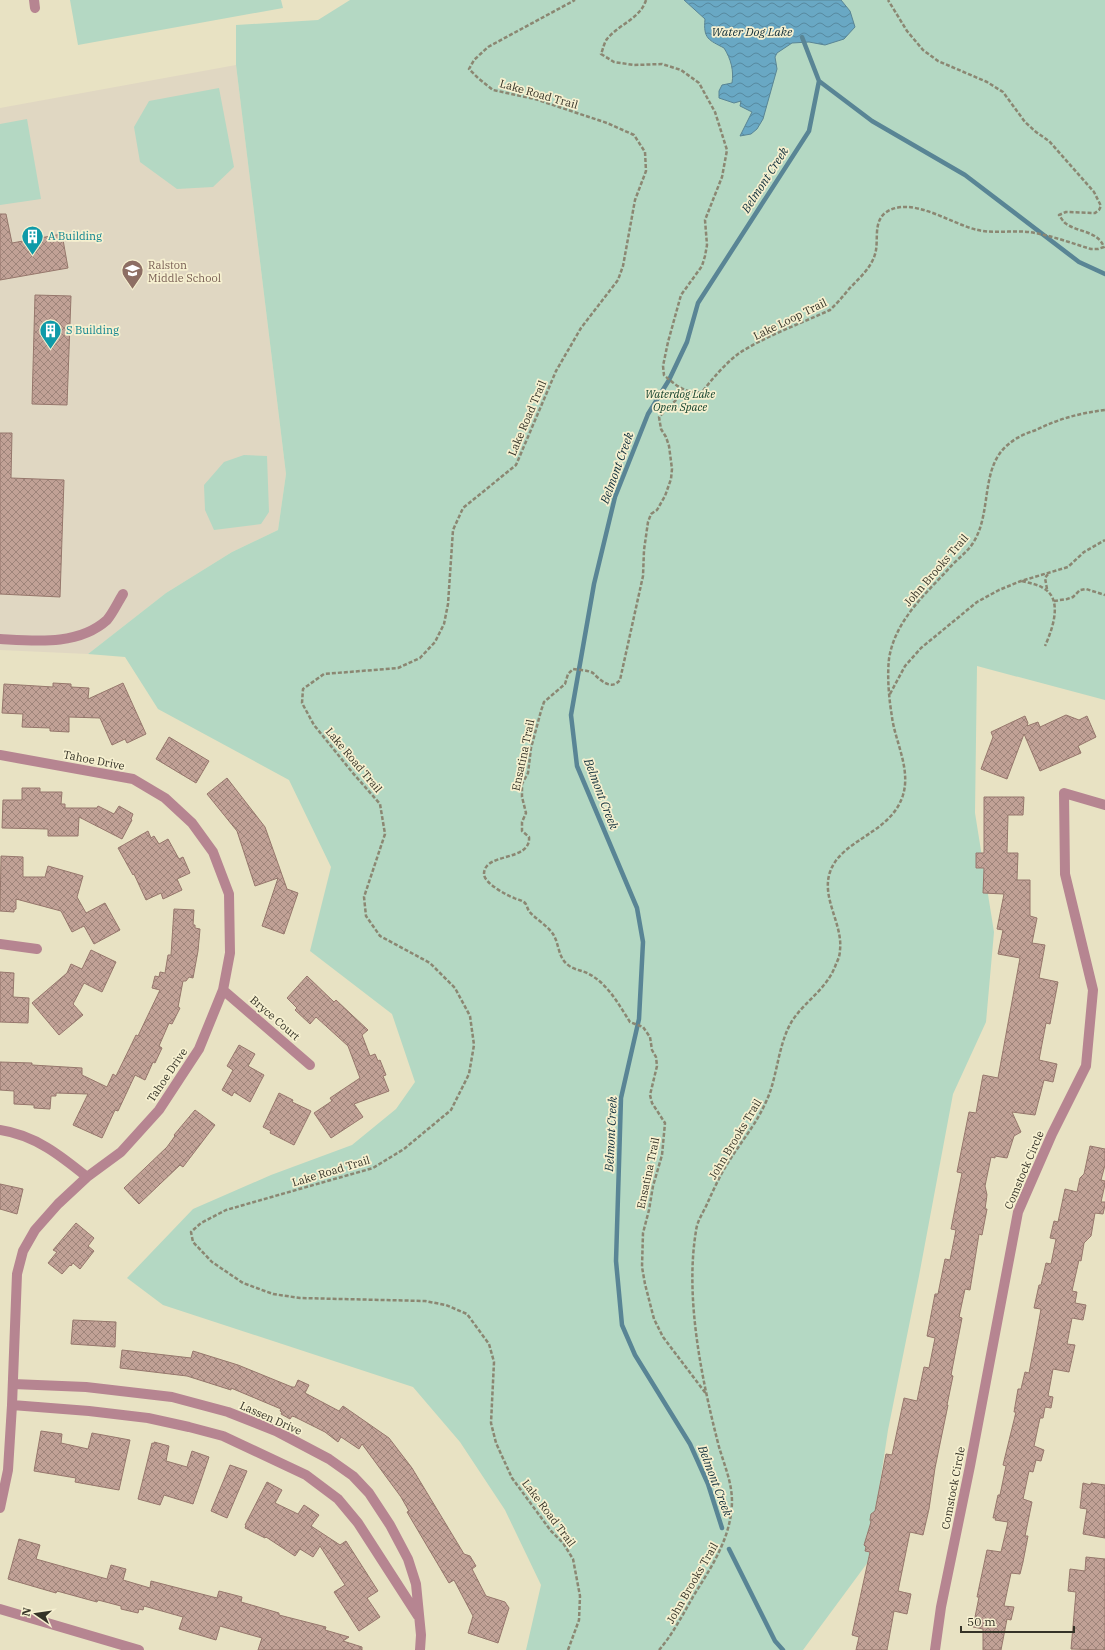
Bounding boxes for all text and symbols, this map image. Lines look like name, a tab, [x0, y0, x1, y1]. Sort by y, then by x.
water label: Water Dog Lake	[712, 24, 793, 39]
street label: Lake Road Trail	[498, 76, 580, 112]
water label: Belmont Creek	[737, 144, 792, 216]
building icon: A Building	[20, 223, 46, 256]
place label: A Building	[48, 229, 102, 243]
school or university icon: Ralston Middle School	[119, 258, 145, 291]
place label: Ralston Middle School	[148, 258, 221, 285]
street label: Lake Loop Trail	[751, 295, 829, 343]
building icon: S Building	[38, 317, 64, 350]
place label: S Building	[66, 323, 119, 337]
street label: Lake Road Trail	[505, 378, 549, 458]
park label: Waterdog Lake Open Space	[645, 387, 715, 414]
water label: Belmont Creek	[596, 429, 637, 507]
street label: John Brooks Trail	[901, 531, 971, 609]
street label: Ensatina Trail	[509, 718, 537, 792]
street label: Lake Road Trail	[323, 725, 385, 795]
street label: Tahoe Drive	[62, 747, 126, 773]
water label: Belmont Creek	[581, 755, 622, 832]
street label: Bryce Court	[247, 993, 303, 1043]
street label: Tahoe Drive	[144, 1045, 190, 1105]
water label: Belmont Creek	[601, 1096, 620, 1173]
street label: John Brooks Trail	[705, 1096, 765, 1182]
street label: Comstock Circle	[1001, 1128, 1047, 1211]
street label: Ensatina Trail	[634, 1136, 662, 1210]
street label: Lake Road Trail	[290, 1153, 372, 1189]
street label: Lassen Drive	[238, 1398, 304, 1438]
water label: Belmont Creek	[695, 1442, 736, 1519]
street label: Comstock Circle	[938, 1445, 968, 1531]
street label: Lake Road Trail	[519, 1477, 579, 1549]
street label: John Brooks Trail	[663, 1540, 721, 1626]
north arrow	[16, 1594, 56, 1634]
text: N	[18, 1606, 34, 1618]
scale bar	[961, 1608, 1074, 1634]
text: 50 m	[967, 1614, 996, 1629]

